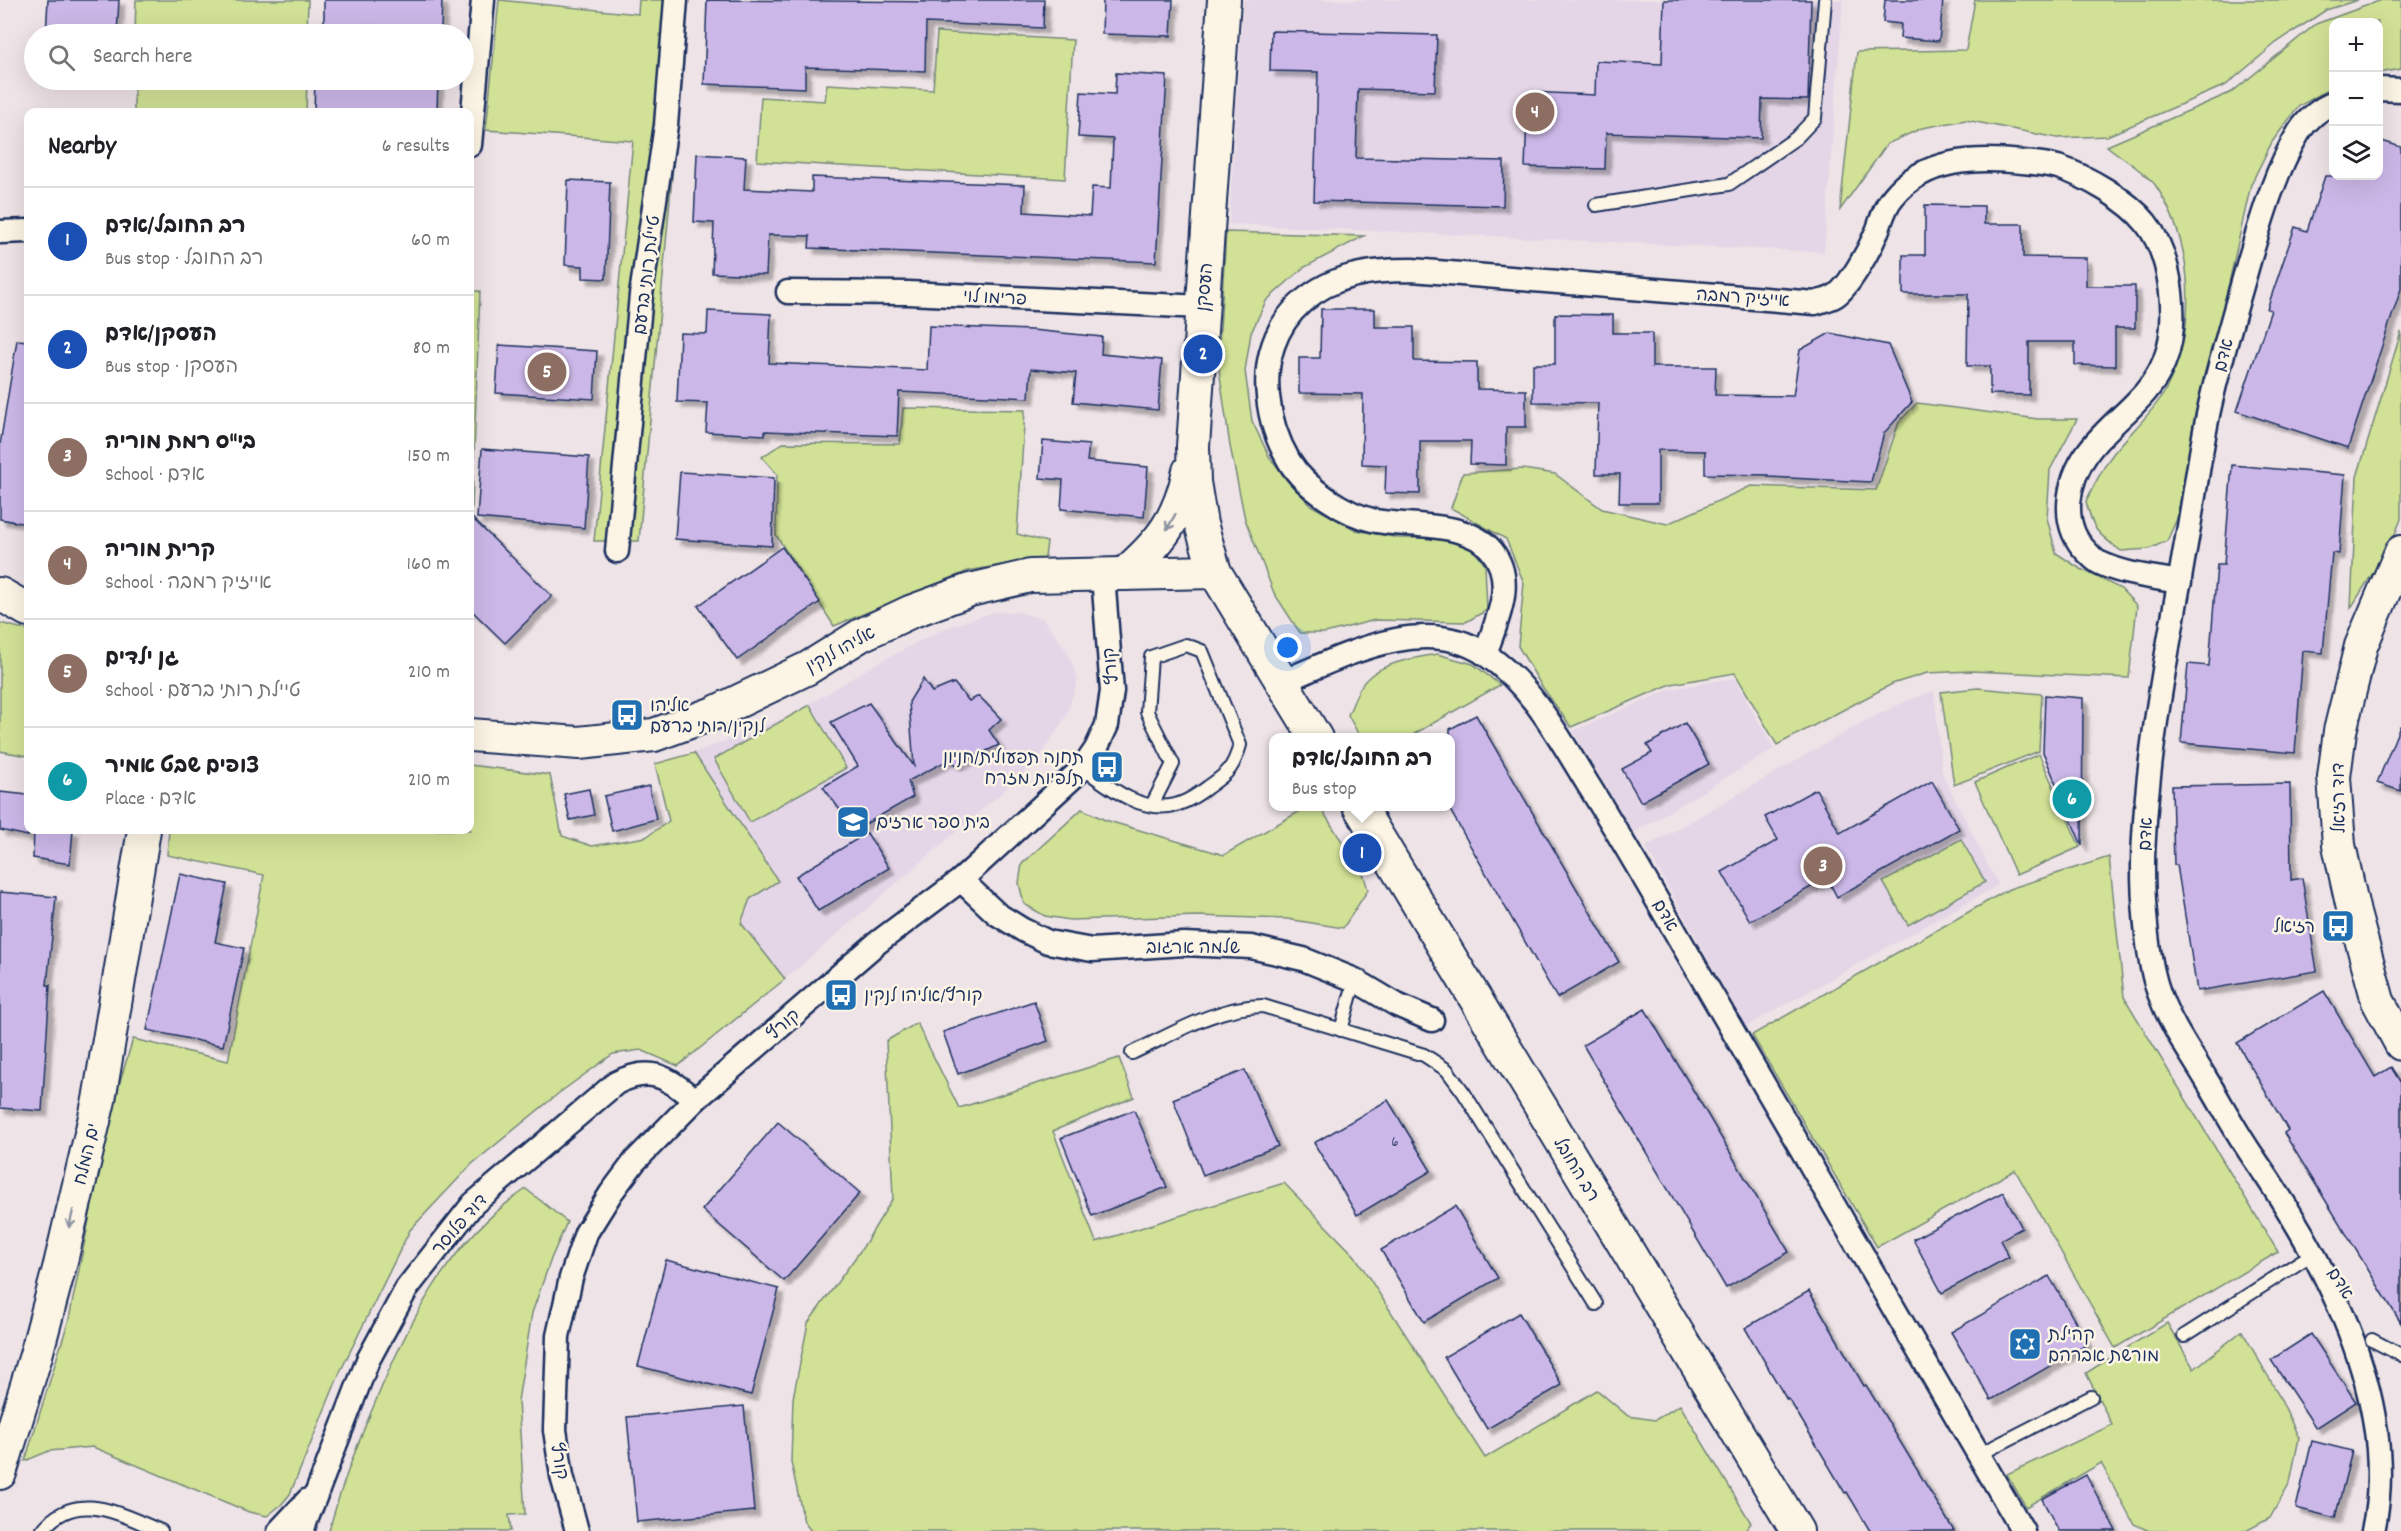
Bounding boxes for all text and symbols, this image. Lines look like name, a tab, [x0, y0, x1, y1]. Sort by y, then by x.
map controls	[2329, 18, 2383, 180]
button: +	[2329, 18, 2383, 72]
search box	[24, 24, 474, 90]
icon: search	[45, 41, 78, 74]
text: Search here	[93, 42, 192, 73]
button: −	[2329, 72, 2383, 126]
pin: 4	[1516, 90, 1555, 134]
button: layers	[2329, 126, 2383, 180]
text: Nearby	[48, 129, 116, 166]
text: 6 results	[382, 133, 450, 161]
text: רב החובל/אדם	[105, 212, 246, 243]
street label: טיילת רותי ברעם	[629, 214, 668, 336]
text: 1	[65, 227, 70, 255]
text: 60 m	[411, 227, 450, 255]
text: Bus stop · רב החובל	[105, 246, 263, 274]
street label: העסקן	[1192, 262, 1221, 313]
street label: אייזיק רמבה	[1695, 284, 1791, 315]
street label: פרימו לוי	[962, 285, 1027, 314]
text: העסקן/אדם	[105, 320, 217, 351]
pin: 2	[1184, 332, 1222, 376]
text: 2	[63, 335, 72, 363]
text: 80 m	[413, 335, 450, 363]
street label: אדם	[2209, 336, 2242, 375]
pin: 5	[528, 350, 566, 394]
text: Bus stop · העסקן	[105, 354, 238, 382]
text: בי"ס רמת מוריה	[105, 428, 256, 459]
text: 3	[63, 443, 72, 471]
text: 150 m	[407, 443, 450, 471]
text: School · אדם	[105, 462, 205, 490]
one-way arrow	[1165, 513, 1177, 530]
text: קרית מוריה	[105, 536, 215, 567]
text: 4	[63, 551, 72, 579]
text: 160 m	[407, 551, 450, 579]
text: School · אייזיק רמבה	[105, 570, 272, 598]
street label: אליהו לנקין	[802, 622, 881, 681]
your location	[1273, 633, 1302, 662]
text: גן ילדים	[105, 644, 179, 675]
street label: קורץ	[1098, 646, 1127, 685]
text: 5	[63, 659, 72, 687]
text: 210 m	[408, 659, 450, 687]
text: School · טיילת רותי ברעם	[105, 678, 301, 706]
place label: אליהו לנקין/רותי ברעם	[650, 695, 766, 741]
bus stop icon: אליהו לנקין/רותי ברעם	[609, 697, 645, 733]
popup	[1269, 733, 1455, 811]
text: רב החובל/אדם	[1292, 745, 1432, 776]
place label: תחנה תפעולית/חניון תלפיות מזרח	[943, 747, 1084, 793]
bus stop icon: תחנה תפעולית/חניון תלפיות מזרח	[1089, 749, 1125, 785]
text: צופים שבט אמיר	[105, 752, 259, 783]
street label: דוד רזיאל	[2327, 762, 2354, 834]
text: 6	[63, 767, 72, 795]
text: 210 m	[408, 767, 450, 795]
text: Bus stop	[1292, 776, 1357, 804]
pin: 6	[2052, 776, 2092, 822]
text: Place · אדם	[105, 786, 196, 814]
school or university icon: בית ספר ארזים	[835, 804, 871, 840]
place label: בית ספר ארזים	[876, 812, 990, 837]
street label: אדם	[2134, 817, 2161, 852]
pin: 1	[1342, 830, 1382, 876]
pin: 3	[1804, 844, 1842, 888]
street label: אדם	[1645, 895, 1683, 937]
bus stop icon: רזיאל	[2320, 908, 2356, 944]
place label: רזיאל	[2273, 916, 2315, 941]
street label: שלמה ארגוב	[1146, 937, 1240, 962]
bus stop icon: קורץ/אליהו לנקין	[823, 977, 859, 1013]
place label: קורץ/אליהו לנקין	[864, 985, 983, 1010]
street label: קורץ	[763, 1004, 807, 1047]
street label: ים המלח	[69, 1121, 108, 1188]
house number: 6	[1391, 1132, 1399, 1154]
street label: רב החובל	[1546, 1133, 1604, 1207]
street label: דוד פלוסר	[427, 1190, 495, 1262]
one-way arrow	[65, 1209, 77, 1228]
street label: אדם	[2319, 1263, 2358, 1305]
place label: קהילת מורשת אברהם	[2047, 1324, 2159, 1370]
synagogue icon: קהילת מורשת אברהם	[2007, 1326, 2043, 1362]
street label: קורץ	[542, 1441, 573, 1482]

